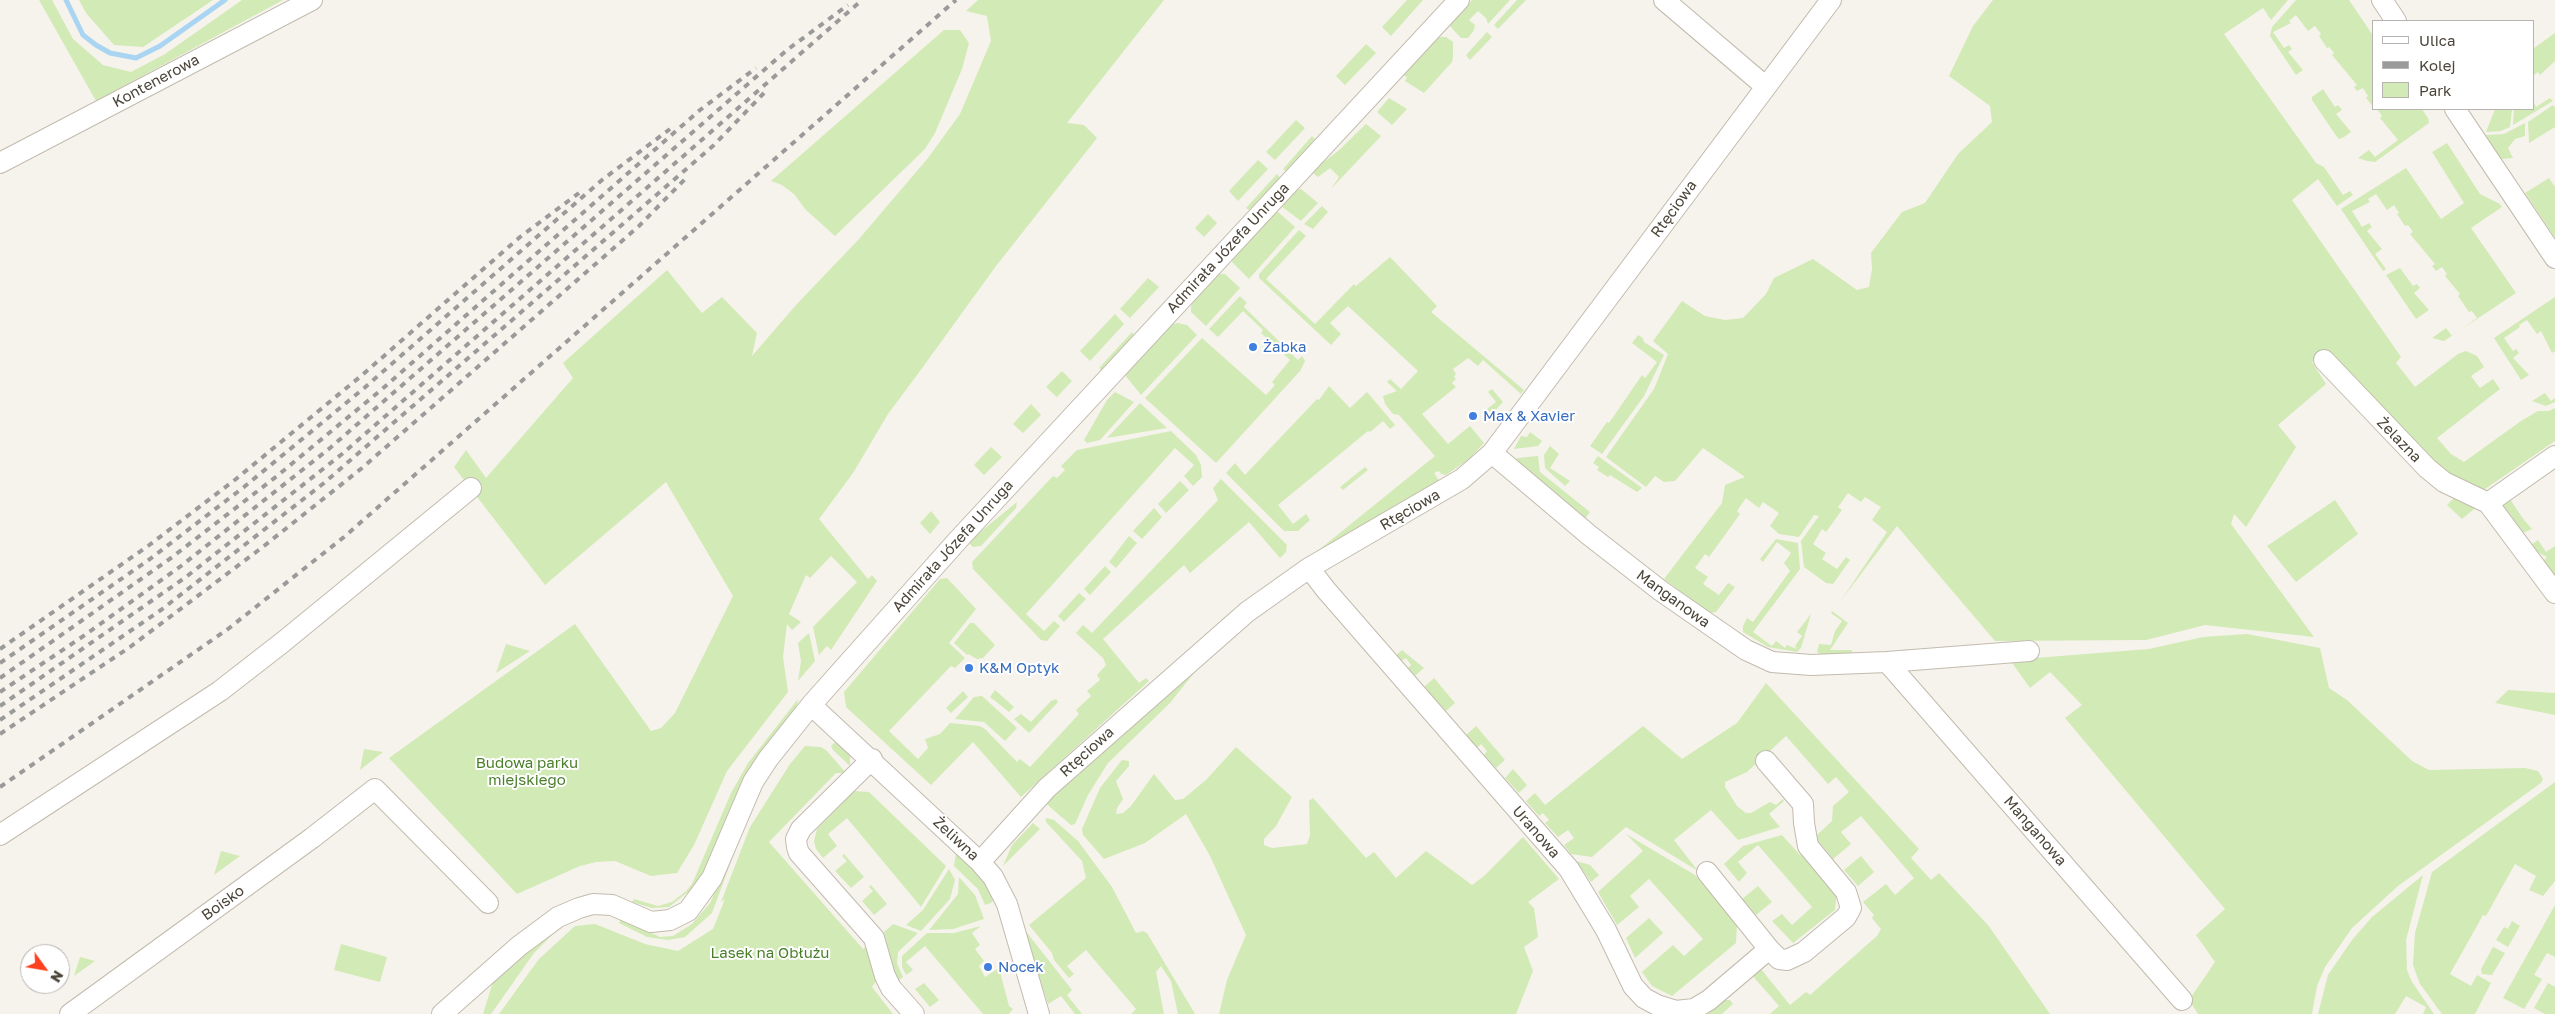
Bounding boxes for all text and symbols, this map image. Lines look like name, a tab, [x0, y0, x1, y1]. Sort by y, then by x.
legend	[2372, 20, 2535, 110]
text: Ulica	[2419, 31, 2455, 49]
street label: Kontenerowa	[110, 51, 202, 111]
text: Kolej	[2419, 56, 2455, 74]
text: Park	[2419, 81, 2451, 99]
street label: Rtęciowa	[1647, 177, 1701, 241]
street label: Admirała Józefa Unruga	[1163, 179, 1293, 317]
place label: Żabka	[1263, 338, 1306, 356]
marker: Żabka	[1247, 341, 1259, 353]
place label: Max & Xavier	[1483, 407, 1575, 425]
marker: Max & Xavier	[1467, 410, 1479, 422]
street label: Żelazna	[2373, 414, 2425, 466]
street label: Admirała Józefa Unruga	[889, 476, 1017, 616]
street label: Rtęciowa	[1377, 486, 1443, 534]
street label: Manganowa	[1633, 566, 1713, 632]
place label: K&M Optyk	[979, 659, 1060, 677]
marker: K&M Optyk	[963, 662, 975, 674]
street label: Rtęciowa	[1056, 723, 1118, 781]
park label: Budowa parku miejskiego	[476, 754, 578, 789]
street label: Manganowa	[2000, 792, 2070, 870]
street label: Uranowa	[1508, 802, 1564, 862]
street label: Żeliwna	[929, 813, 983, 865]
street label: Boisko	[198, 882, 248, 924]
north arrow	[20, 944, 70, 994]
park label: Lasek na Obłużu	[711, 944, 829, 962]
place label: Nocek	[998, 958, 1044, 976]
marker: Nocek	[982, 961, 994, 973]
text: N	[47, 968, 67, 986]

